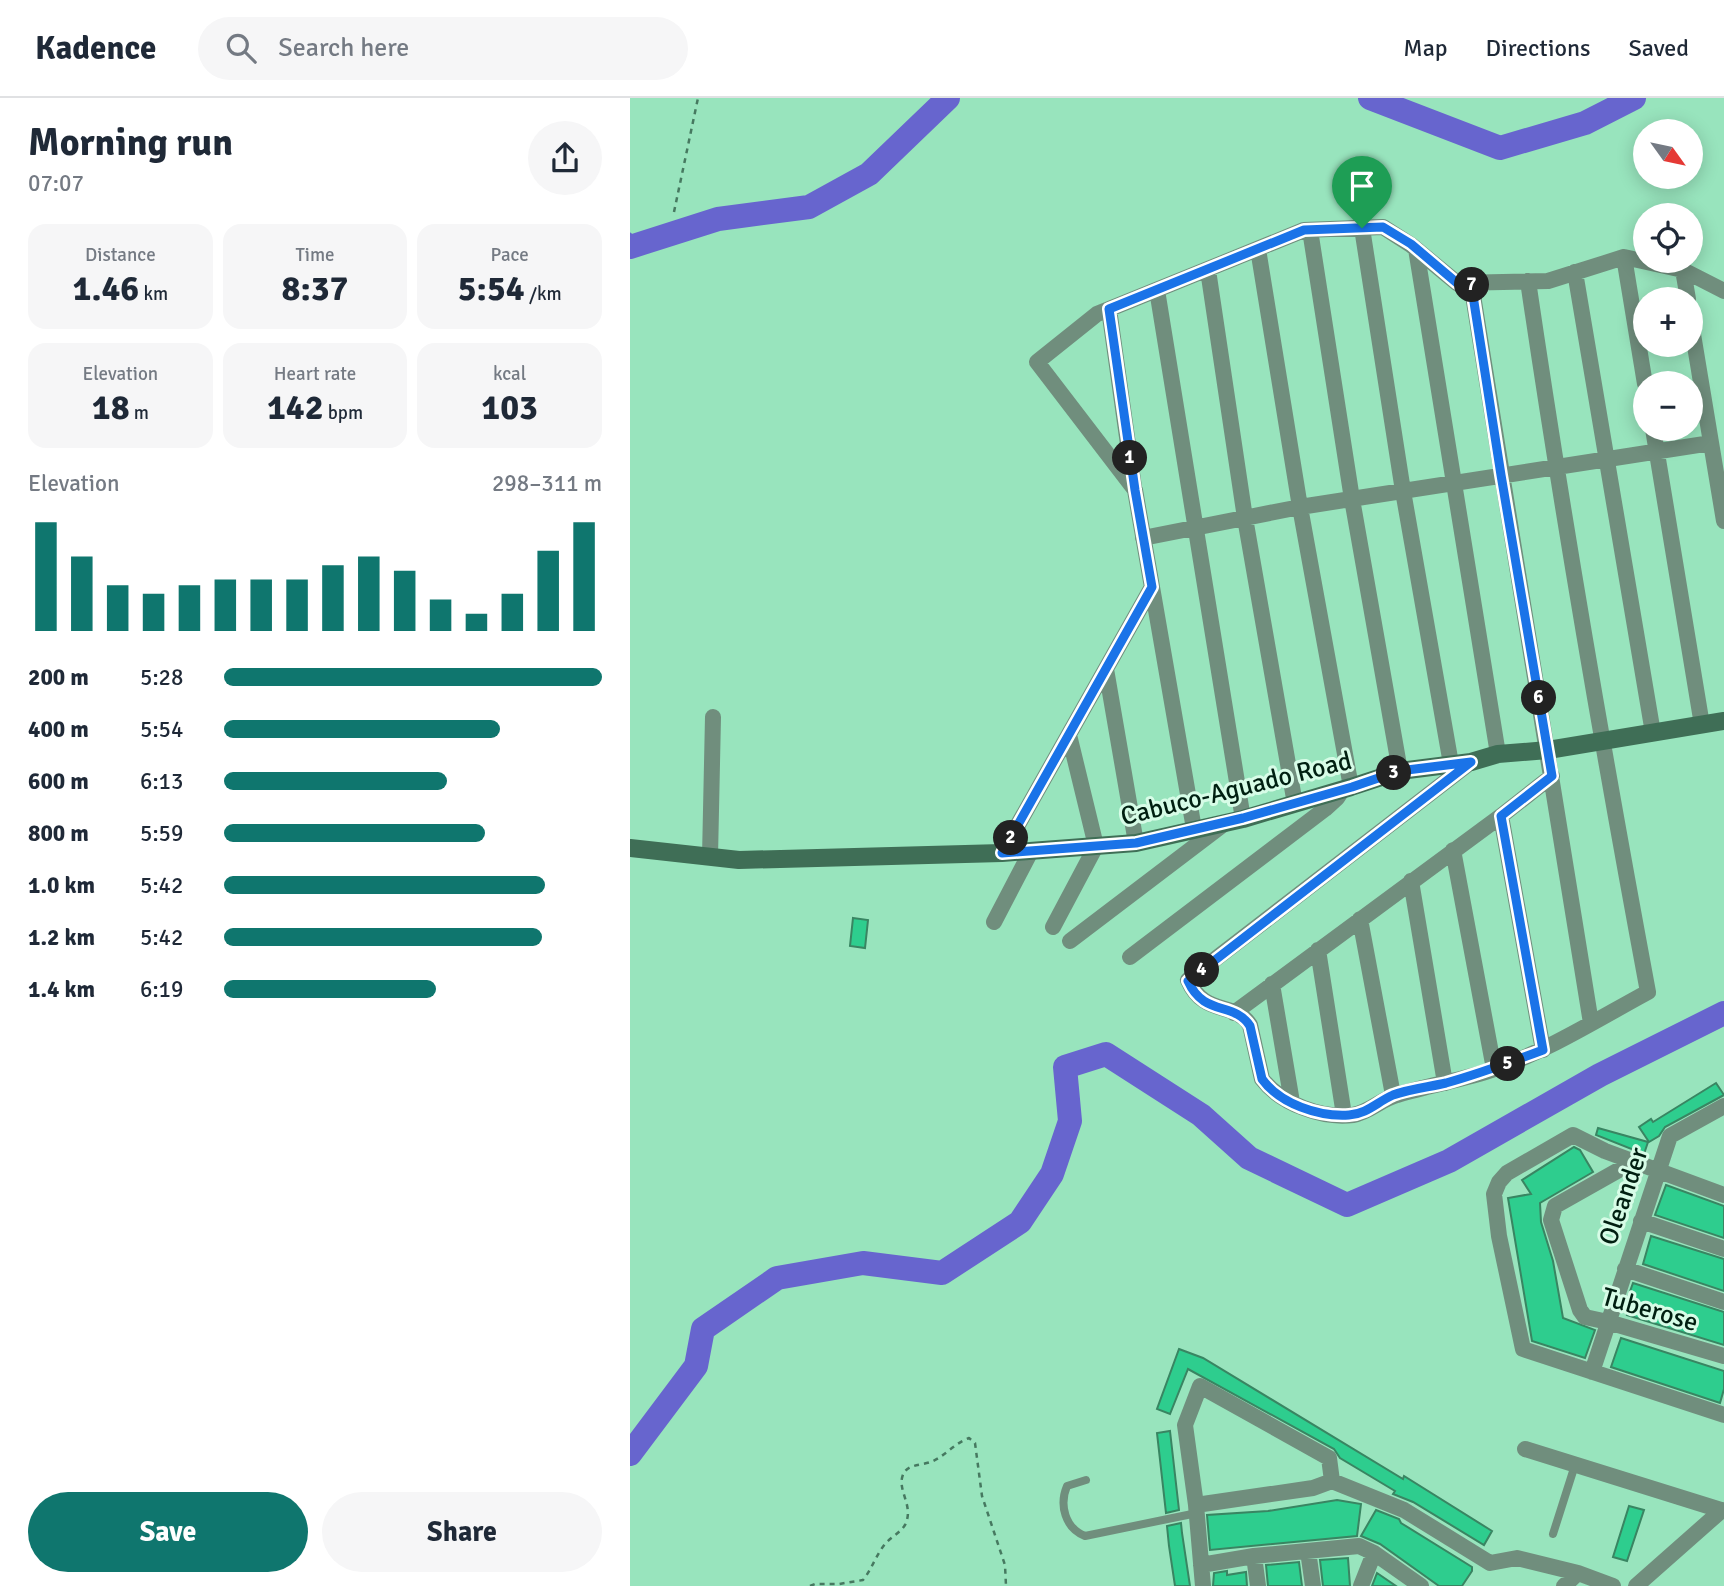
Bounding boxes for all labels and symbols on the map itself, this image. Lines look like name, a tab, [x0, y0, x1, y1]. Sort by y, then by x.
north arrow	[1633, 119, 1703, 189]
pin	[1332, 156, 1392, 228]
pin: 7	[1454, 268, 1490, 302]
pin: 1	[1112, 440, 1148, 476]
pin: 6	[1522, 680, 1556, 716]
street label: Cabuco-Aguado Road	[1118, 745, 1355, 833]
pin: 3	[1376, 756, 1412, 790]
pin: 2	[994, 820, 1028, 856]
pin: 4	[1184, 952, 1220, 988]
pin: 5	[1490, 1046, 1526, 1082]
street label: Oleander	[1592, 1143, 1656, 1249]
street label: Tuberose	[1598, 1281, 1702, 1339]

